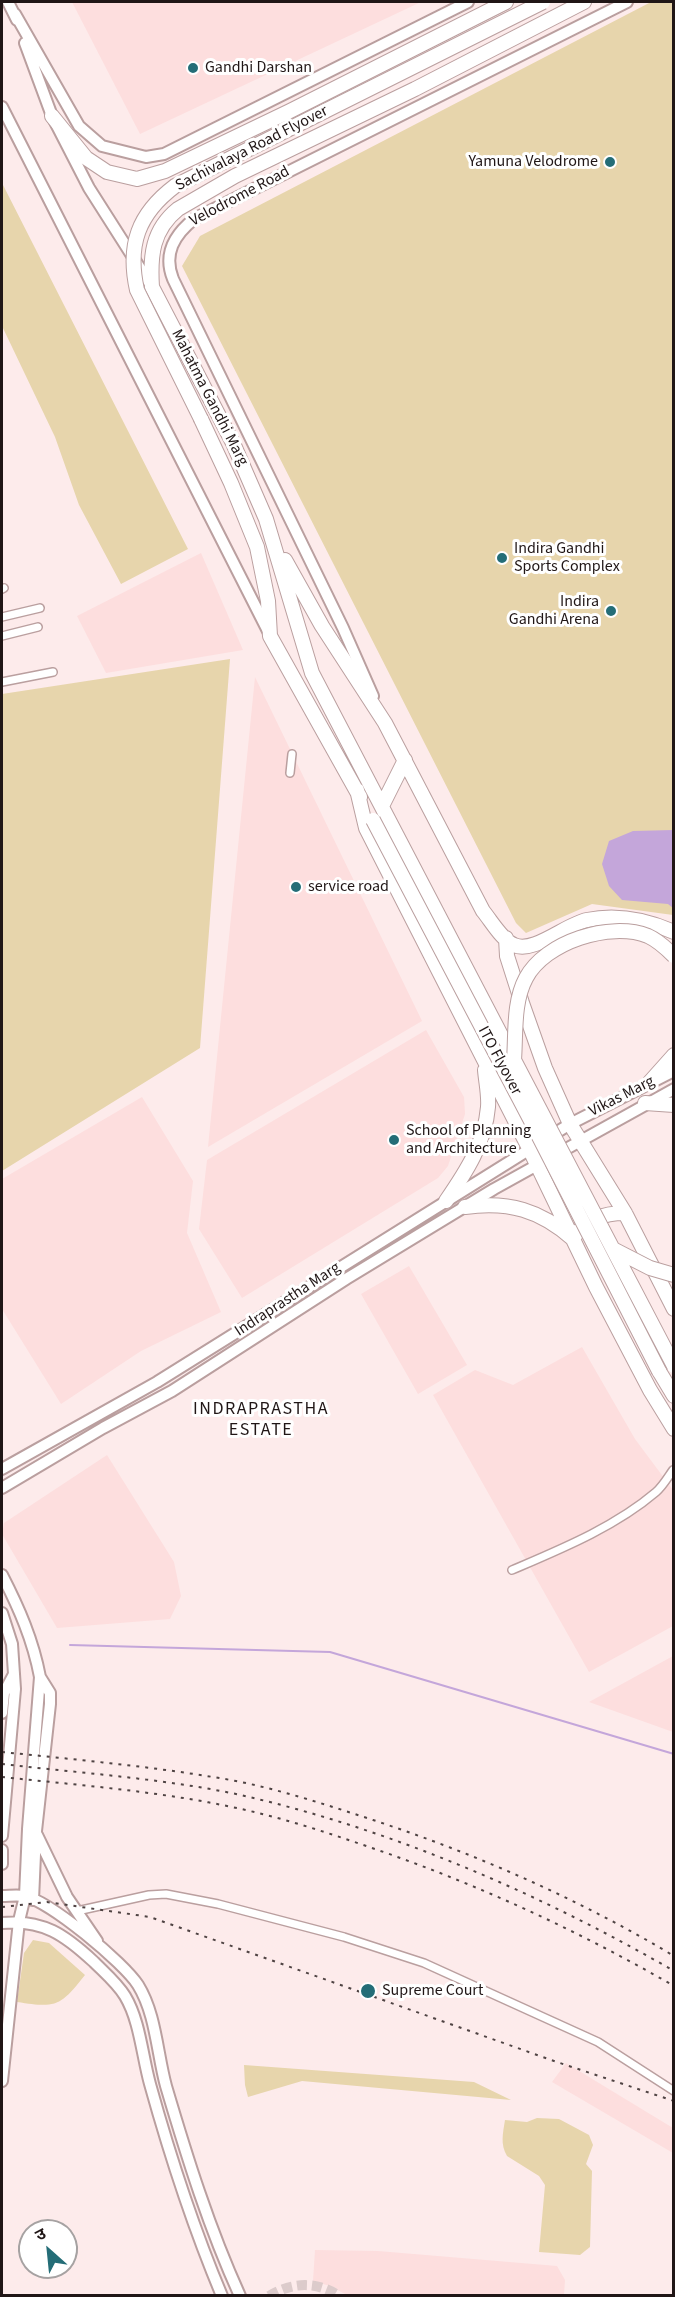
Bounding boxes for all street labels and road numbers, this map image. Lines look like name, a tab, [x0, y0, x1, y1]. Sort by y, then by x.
street label: Sachivalaya Road Flyover	[172, 102, 332, 196]
street label: Velodrome Road	[187, 163, 293, 231]
street label: Mahatma Gandhi Marg	[166, 326, 252, 470]
street label: ITO Flyover	[473, 1023, 525, 1099]
street label: Vikas Marg	[586, 1072, 658, 1122]
street label: Indraprastha Marg	[232, 1259, 344, 1341]

